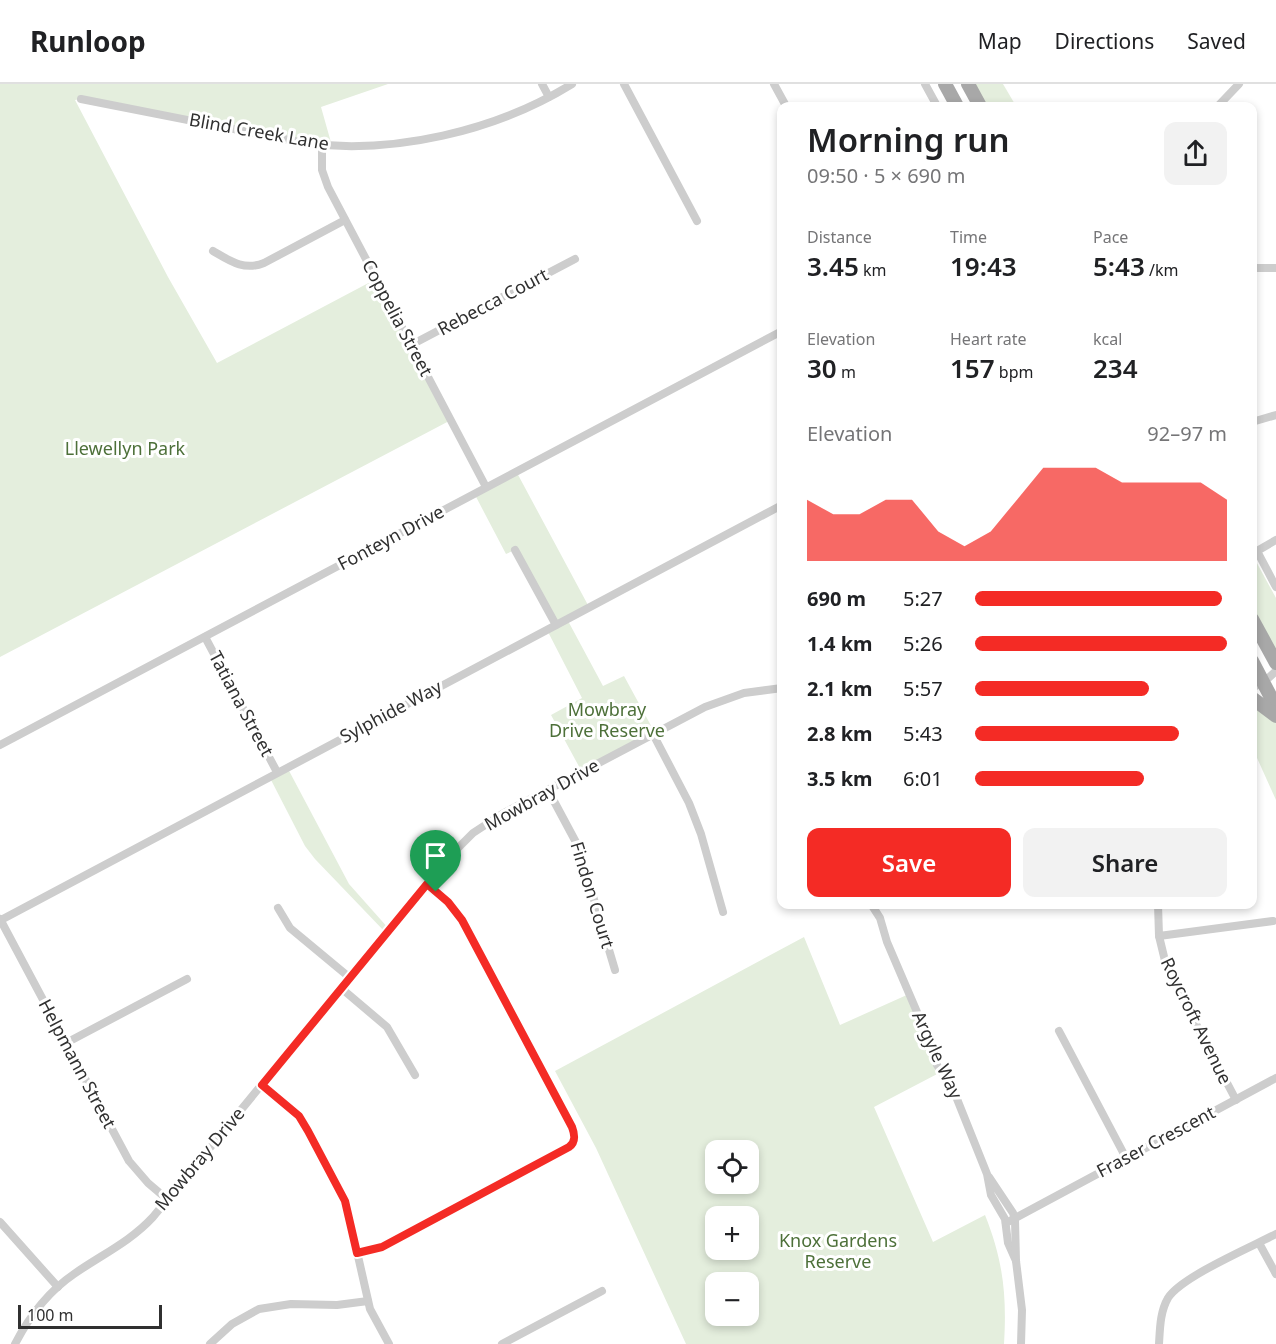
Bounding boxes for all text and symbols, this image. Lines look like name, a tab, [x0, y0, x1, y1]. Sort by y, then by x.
text: Runloop	[30, 22, 146, 60]
text: Map	[978, 27, 1022, 55]
text: Directions	[1055, 27, 1154, 55]
text: Saved	[1187, 27, 1246, 55]
street label: Blind Creek Lane	[187, 107, 331, 155]
text: Morning run	[807, 117, 1009, 162]
button: share	[1164, 122, 1227, 185]
text: 09:50 · 5 × 690 m	[807, 162, 965, 189]
text: Distance	[807, 226, 872, 248]
text: Time	[950, 226, 987, 248]
text: Pace	[1093, 226, 1128, 248]
text: 3.45	[807, 248, 859, 284]
text: 19:43	[950, 248, 1017, 284]
text: 5:43	[1093, 248, 1145, 284]
street label: Coppelia Street	[357, 255, 439, 380]
text: km	[859, 259, 886, 281]
text: /km	[1145, 259, 1178, 281]
street label: Rebecca Court	[433, 262, 552, 340]
text: Elevation	[807, 328, 875, 350]
text: Heart rate	[950, 328, 1026, 350]
text: kcal	[1093, 328, 1122, 350]
text: 30	[807, 350, 837, 386]
text: 157	[950, 350, 995, 386]
text: 234	[1093, 350, 1138, 386]
text: m	[837, 361, 856, 383]
text: bpm	[995, 361, 1033, 383]
text: Elevation	[807, 420, 892, 447]
text: 92–97 m	[1147, 420, 1227, 447]
park label: Llewellyn Park	[65, 436, 186, 460]
street label: Fonteyn Drive	[333, 499, 448, 575]
text: 690 m	[807, 585, 866, 612]
text: 5:27	[903, 585, 943, 612]
text: 1.4 km	[807, 630, 873, 657]
text: 5:26	[903, 630, 943, 657]
street label: Tatiana Street	[204, 647, 280, 761]
street label: Sylphide Way	[335, 674, 446, 748]
text: 2.1 km	[807, 675, 873, 702]
text: 5:57	[903, 675, 943, 702]
park label: Mowbray Drive Reserve	[549, 697, 665, 742]
text: 2.8 km	[807, 720, 873, 747]
text: 5:43	[903, 720, 943, 747]
street label: Mowbray Drive	[480, 753, 603, 836]
text: 3.5 km	[807, 765, 873, 792]
text: 6:01	[903, 765, 943, 792]
button: Save	[807, 828, 1011, 897]
button: Share	[1023, 828, 1227, 897]
pin	[410, 830, 461, 892]
icon: arrive	[419, 839, 452, 872]
street label: Findon Court	[565, 839, 621, 951]
street label: Roycroft Avenue	[1156, 953, 1238, 1088]
street label: Helpmann Street	[34, 995, 122, 1133]
street label: Argyle Way	[907, 1007, 969, 1103]
street label: Fraser Crescent	[1092, 1100, 1219, 1182]
street label: Mowbray Drive	[149, 1102, 249, 1215]
map controls	[705, 1140, 759, 1326]
button: locate	[705, 1140, 759, 1194]
button: +	[705, 1206, 759, 1260]
park label: Knox Gardens Reserve	[779, 1228, 897, 1273]
button: −	[705, 1272, 759, 1326]
scale bar	[18, 1302, 162, 1330]
text: 100 m	[27, 1304, 74, 1326]

